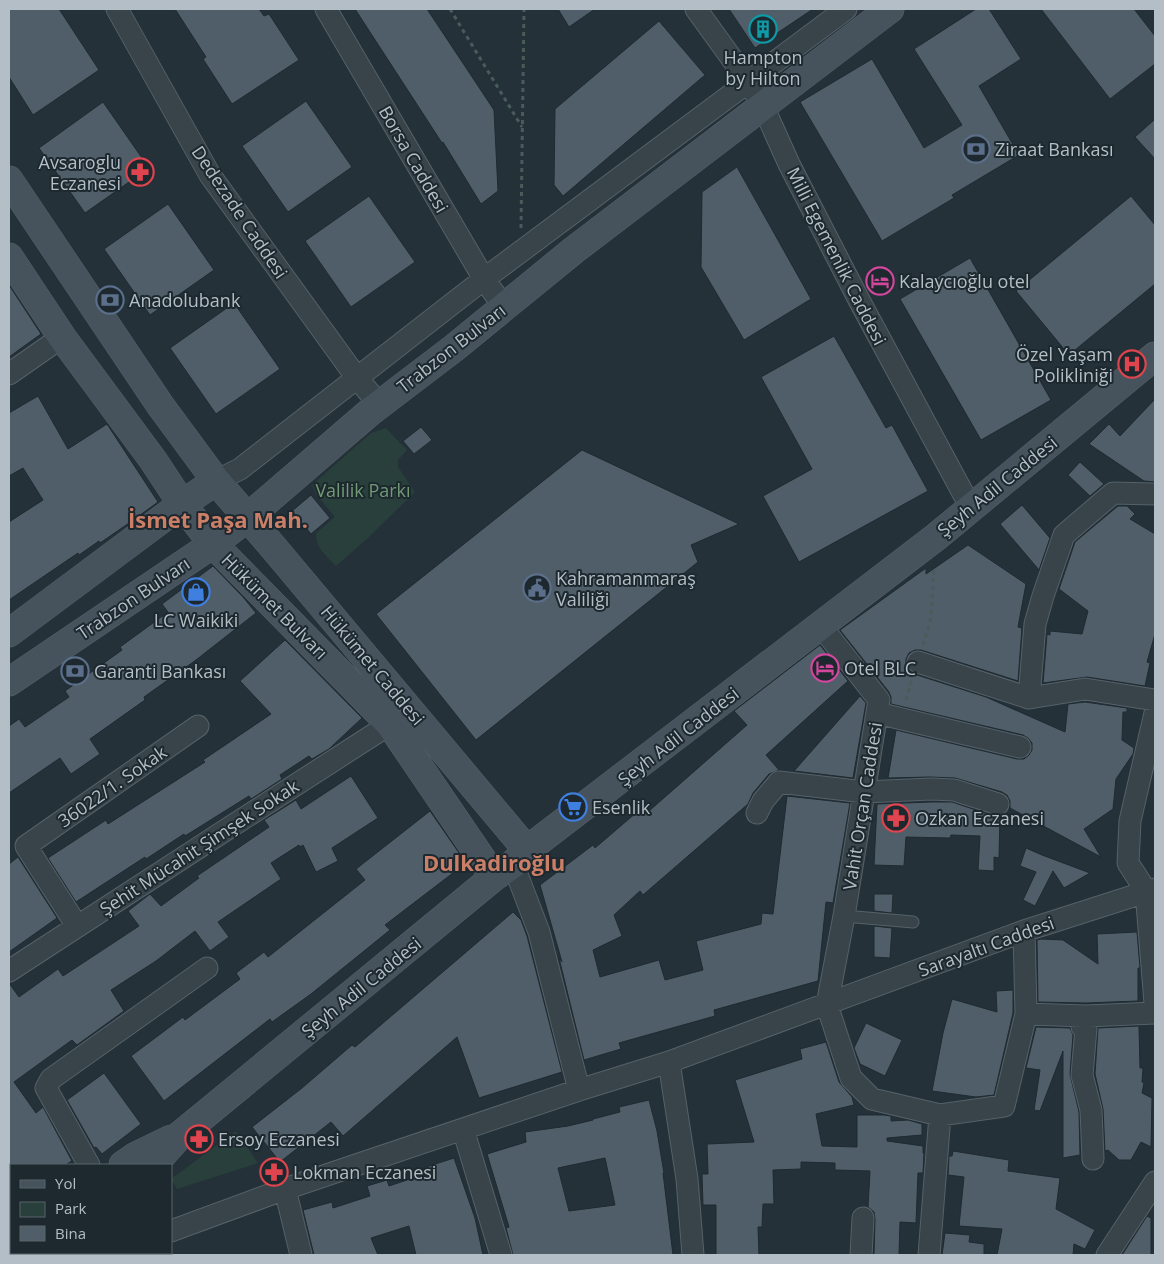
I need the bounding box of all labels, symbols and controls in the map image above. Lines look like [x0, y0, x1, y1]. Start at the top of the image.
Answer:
building icon: Hampton by Hilton [748, 14, 778, 44]
place label: Hampton by Hilton [723, 45, 803, 90]
street label: Borsa Caddesi [374, 101, 454, 217]
bank icon: Ziraat Bankası [961, 134, 991, 164]
place label: Ziraat Bankası [995, 137, 1114, 161]
street label: Dedezade Caddesi [187, 141, 293, 283]
place label: Avsaroglu Eczanesi [39, 150, 121, 195]
pharmacy icon: Avsaroglu Eczanesi [125, 157, 155, 187]
street label: Milli Egemenlik Caddesi [782, 163, 892, 349]
hotel icon: Kalaycıoğlu otel [865, 266, 895, 296]
place label: Kalaycıoğlu otel [899, 269, 1030, 293]
bank icon: Anadolubank [95, 285, 125, 315]
place label: Anadolubank [129, 288, 241, 312]
street label: Trabzon Bulvarı [392, 298, 510, 398]
place label: Özel Yaşam Polikliniği [1016, 342, 1113, 387]
hospital icon: Özel Yaşam Polikliniği [1117, 349, 1147, 379]
street label: Şeyh Adil Caddesi [932, 430, 1062, 542]
park label: Valilik Parkı [315, 478, 411, 502]
district label: İsmet Paşa Mah. [128, 504, 308, 534]
street label: Hükümet Bulvarı [217, 548, 333, 664]
street label: Trabzon Bulvarı [72, 551, 194, 645]
place label: Kahramanmaraş Valiliği [556, 566, 696, 611]
public building icon: Kahramanmaraş Valiliği [522, 573, 552, 603]
shop icon: LC Waikiki [181, 577, 211, 607]
street label: Hükümet Caddesi [316, 600, 430, 730]
place label: LC Waikiki [154, 608, 238, 632]
hotel icon: Otel BLC [810, 653, 840, 683]
bank icon: Garanti Bankası [60, 656, 90, 686]
place label: Otel BLC [844, 656, 916, 680]
place label: Garanti Bankası [94, 659, 226, 683]
street label: Şeyh Adil Caddesi [613, 681, 743, 791]
street label: Vahit Orçan Caddesi [837, 720, 887, 892]
street label: 36022/1. Sokak [53, 739, 171, 832]
street label: Şehit Mücahit Şimşek Sokak [95, 773, 304, 920]
supermarket icon: Esenlik [558, 792, 588, 822]
place label: Esenlik [592, 795, 651, 819]
pharmacy icon: Ozkan Eczanesi [881, 803, 911, 833]
place label: Ozkan Eczanesi [915, 806, 1044, 830]
district label: Dulkadiroğlu [423, 847, 565, 877]
street label: Sarayaltı Caddesi [915, 910, 1057, 982]
street label: Şeyh Adil Caddesi [296, 931, 426, 1043]
pharmacy icon: Ersoy Eczanesi [184, 1124, 214, 1154]
place label: Ersoy Eczanesi [218, 1127, 340, 1151]
pharmacy icon: Lokman Eczanesi [259, 1157, 289, 1187]
place label: Lokman Eczanesi [293, 1160, 436, 1184]
legend [10, 1164, 172, 1254]
text: Yol [55, 1173, 76, 1193]
text: Park [55, 1198, 86, 1218]
text: Bina [55, 1223, 86, 1243]

